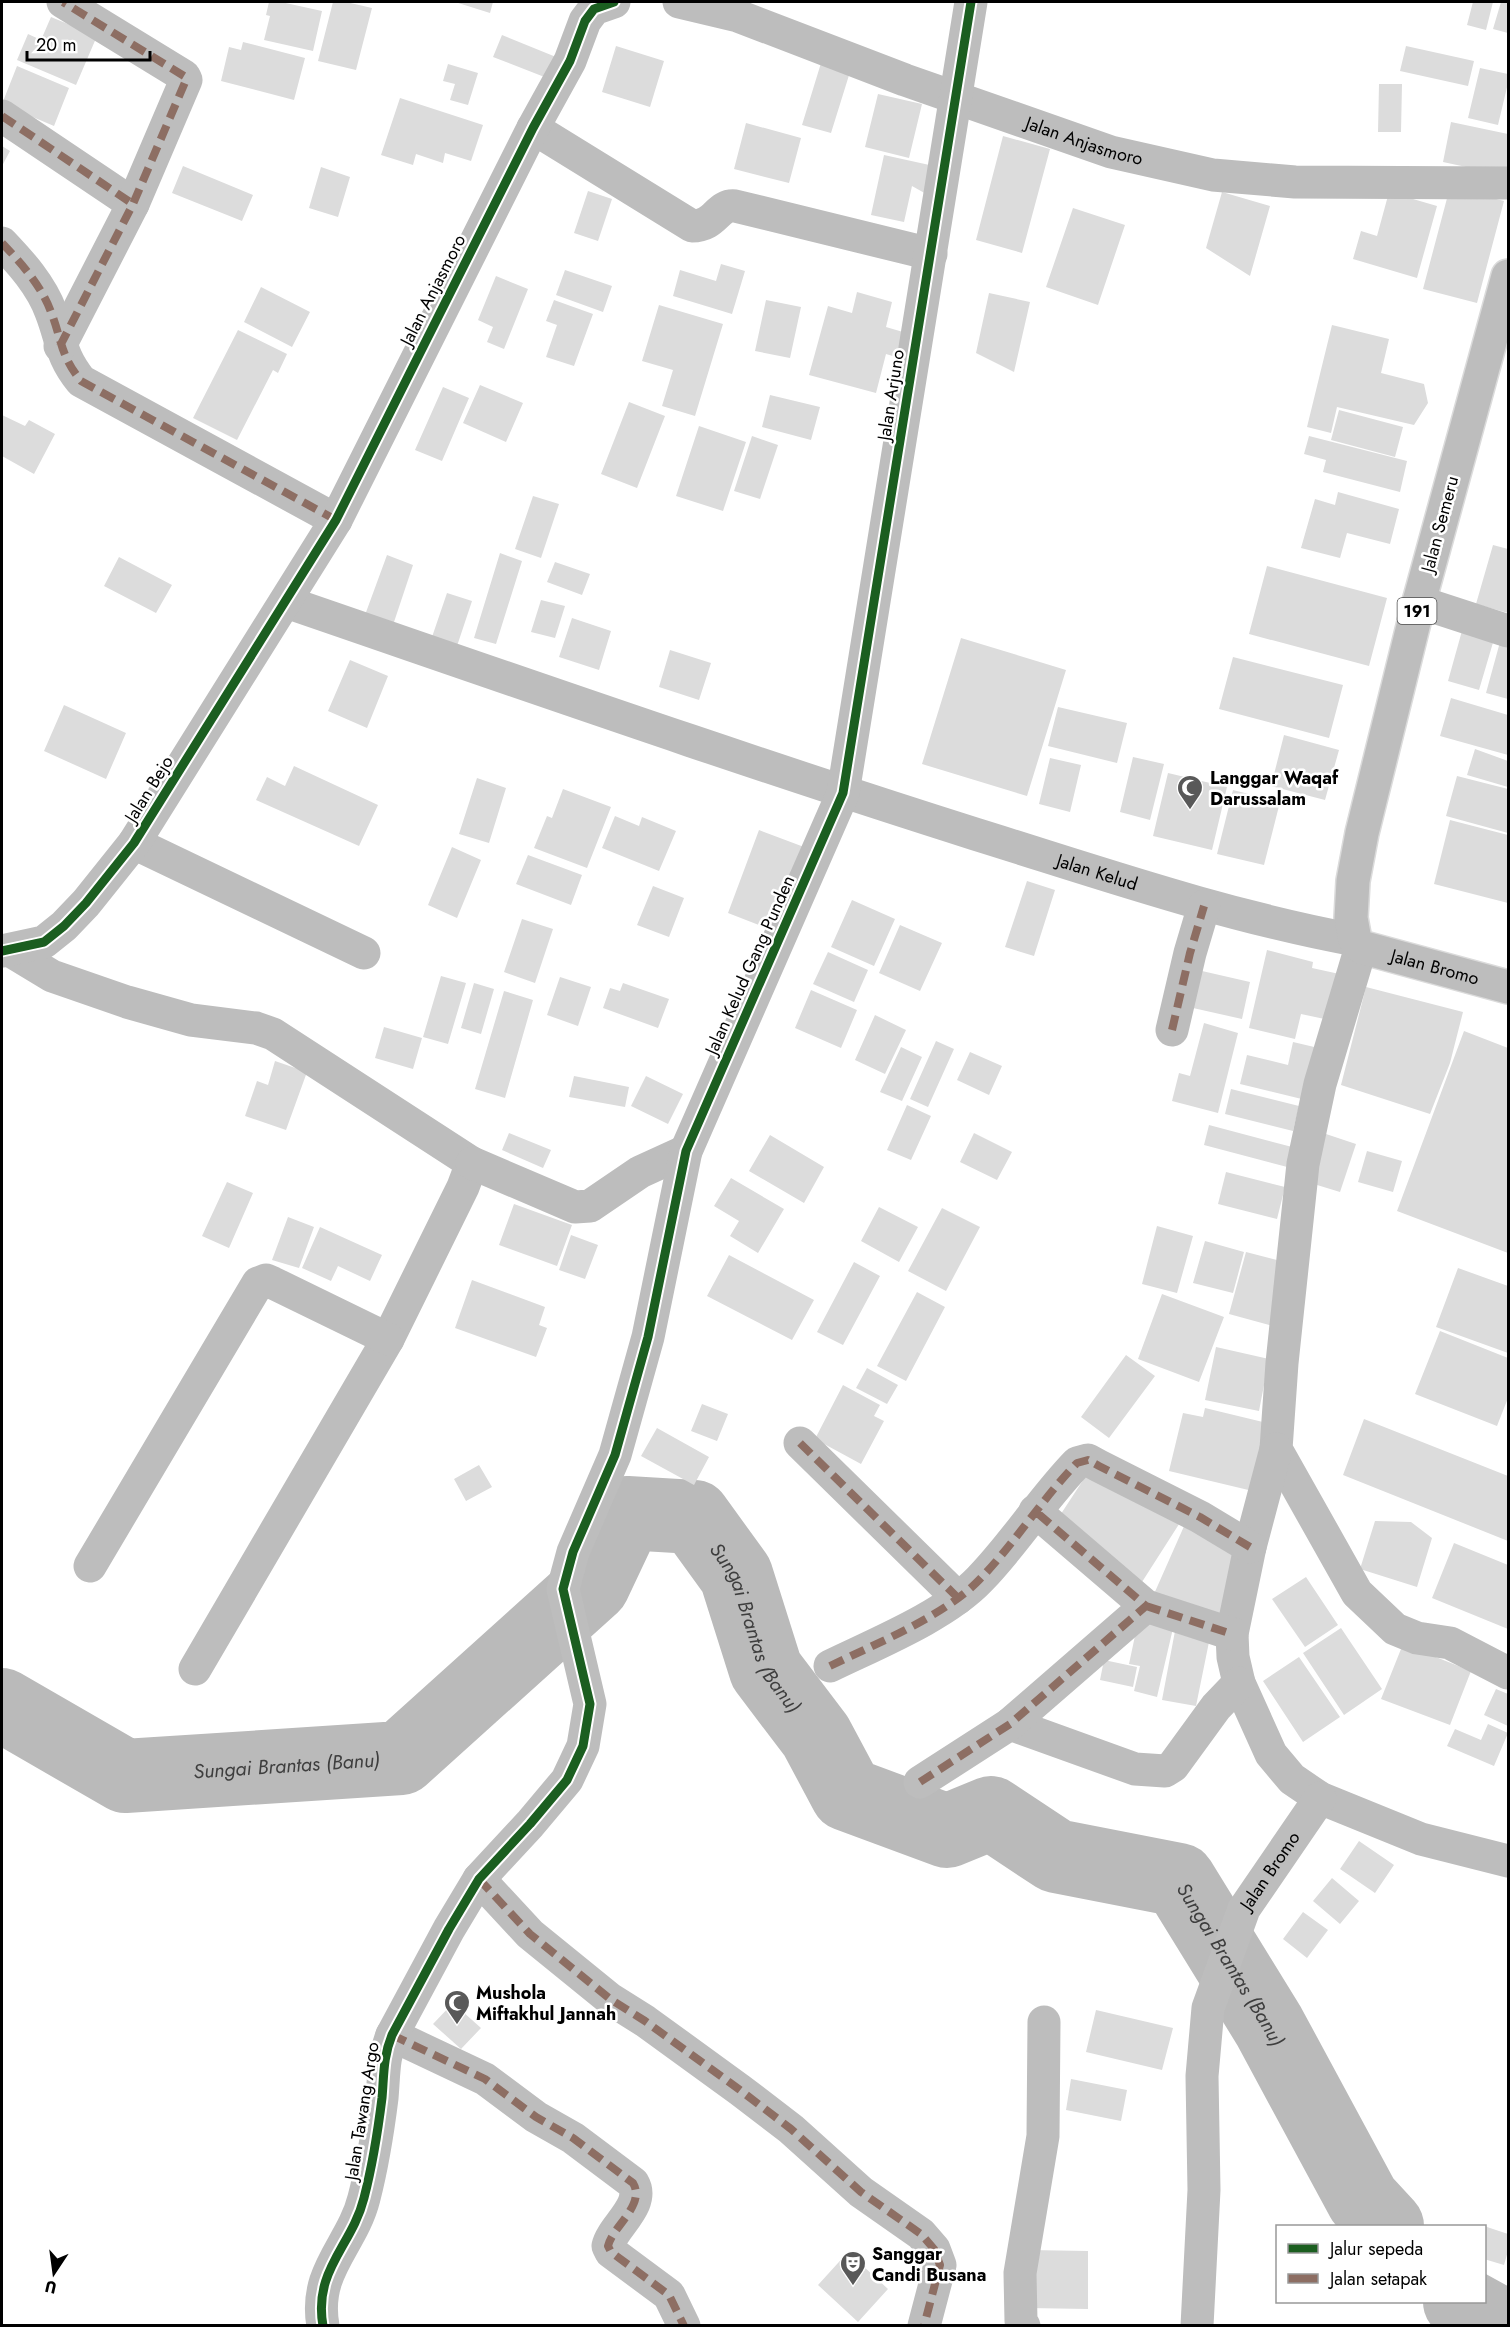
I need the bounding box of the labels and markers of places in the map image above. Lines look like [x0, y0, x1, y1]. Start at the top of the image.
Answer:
place label: Langgar Waqaf Darussalam [1210, 765, 1339, 812]
mosque icon: Langgar Waqaf Darussalam [1175, 773, 1205, 811]
place label: Mushola Miftakhul Jannah [476, 1980, 616, 2027]
mosque icon: Mushola Miftakhul Jannah [442, 1988, 472, 2026]
place label: Sanggar Candi Busana [872, 2241, 986, 2288]
theatre icon: Sanggar Candi Busana [838, 2249, 868, 2287]

